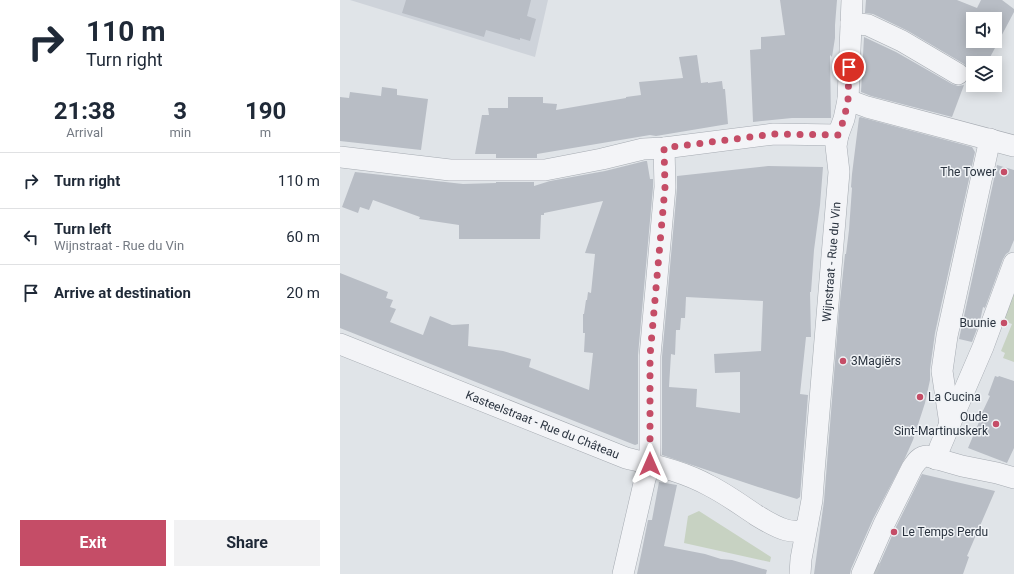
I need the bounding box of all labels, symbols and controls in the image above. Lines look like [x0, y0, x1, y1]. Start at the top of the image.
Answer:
map controls [966, 12, 1002, 92]
button: sound [966, 12, 1002, 48]
text: 110 m [86, 15, 165, 48]
icon: right [20, 16, 72, 68]
text: Turn right [86, 49, 163, 70]
pin [832, 50, 866, 84]
icon: arrive [838, 56, 860, 78]
button: layers [966, 56, 1002, 92]
text: 21:38 [54, 97, 116, 125]
text: 3 [173, 97, 187, 125]
text: 190 [245, 97, 286, 125]
text: Arrival [66, 125, 103, 140]
text: min [169, 125, 191, 140]
text: m [260, 125, 271, 140]
place label: The Tower [940, 165, 996, 179]
marker: The Tower [999, 167, 1009, 177]
icon: right [20, 170, 42, 192]
text: Turn right [54, 172, 120, 190]
text: 110 m [278, 172, 320, 190]
street label: Wijnstraat - Rue du Vin [820, 201, 843, 322]
text: Turn left [54, 220, 111, 238]
icon: left [20, 226, 42, 248]
text: 60 m [286, 228, 320, 246]
text: Wijnstraat - Rue du Vin [54, 238, 184, 253]
icon: arrive [20, 282, 42, 304]
text: Arrive at destination [54, 284, 191, 302]
text: 20 m [286, 284, 320, 302]
place label: Buunie [959, 316, 996, 330]
marker: Buunie [999, 318, 1009, 328]
place label: 3Magiërs [851, 354, 901, 368]
marker: 3Magiërs [838, 356, 848, 366]
street label: Kasteelstraat - Rue du Château [464, 388, 621, 462]
place label: La Cucina [928, 390, 981, 404]
marker: La Cucina [915, 392, 925, 402]
place label: Oude Sint-Martinuskerk [894, 410, 989, 438]
marker: Oude Sint-Martinuskerk [991, 419, 1001, 429]
position arrow [629, 443, 671, 485]
button: Exit [20, 520, 166, 566]
button: Share [174, 520, 320, 566]
place label: Le Temps Perdu [902, 525, 988, 539]
marker: Le Temps Perdu [889, 527, 899, 537]

